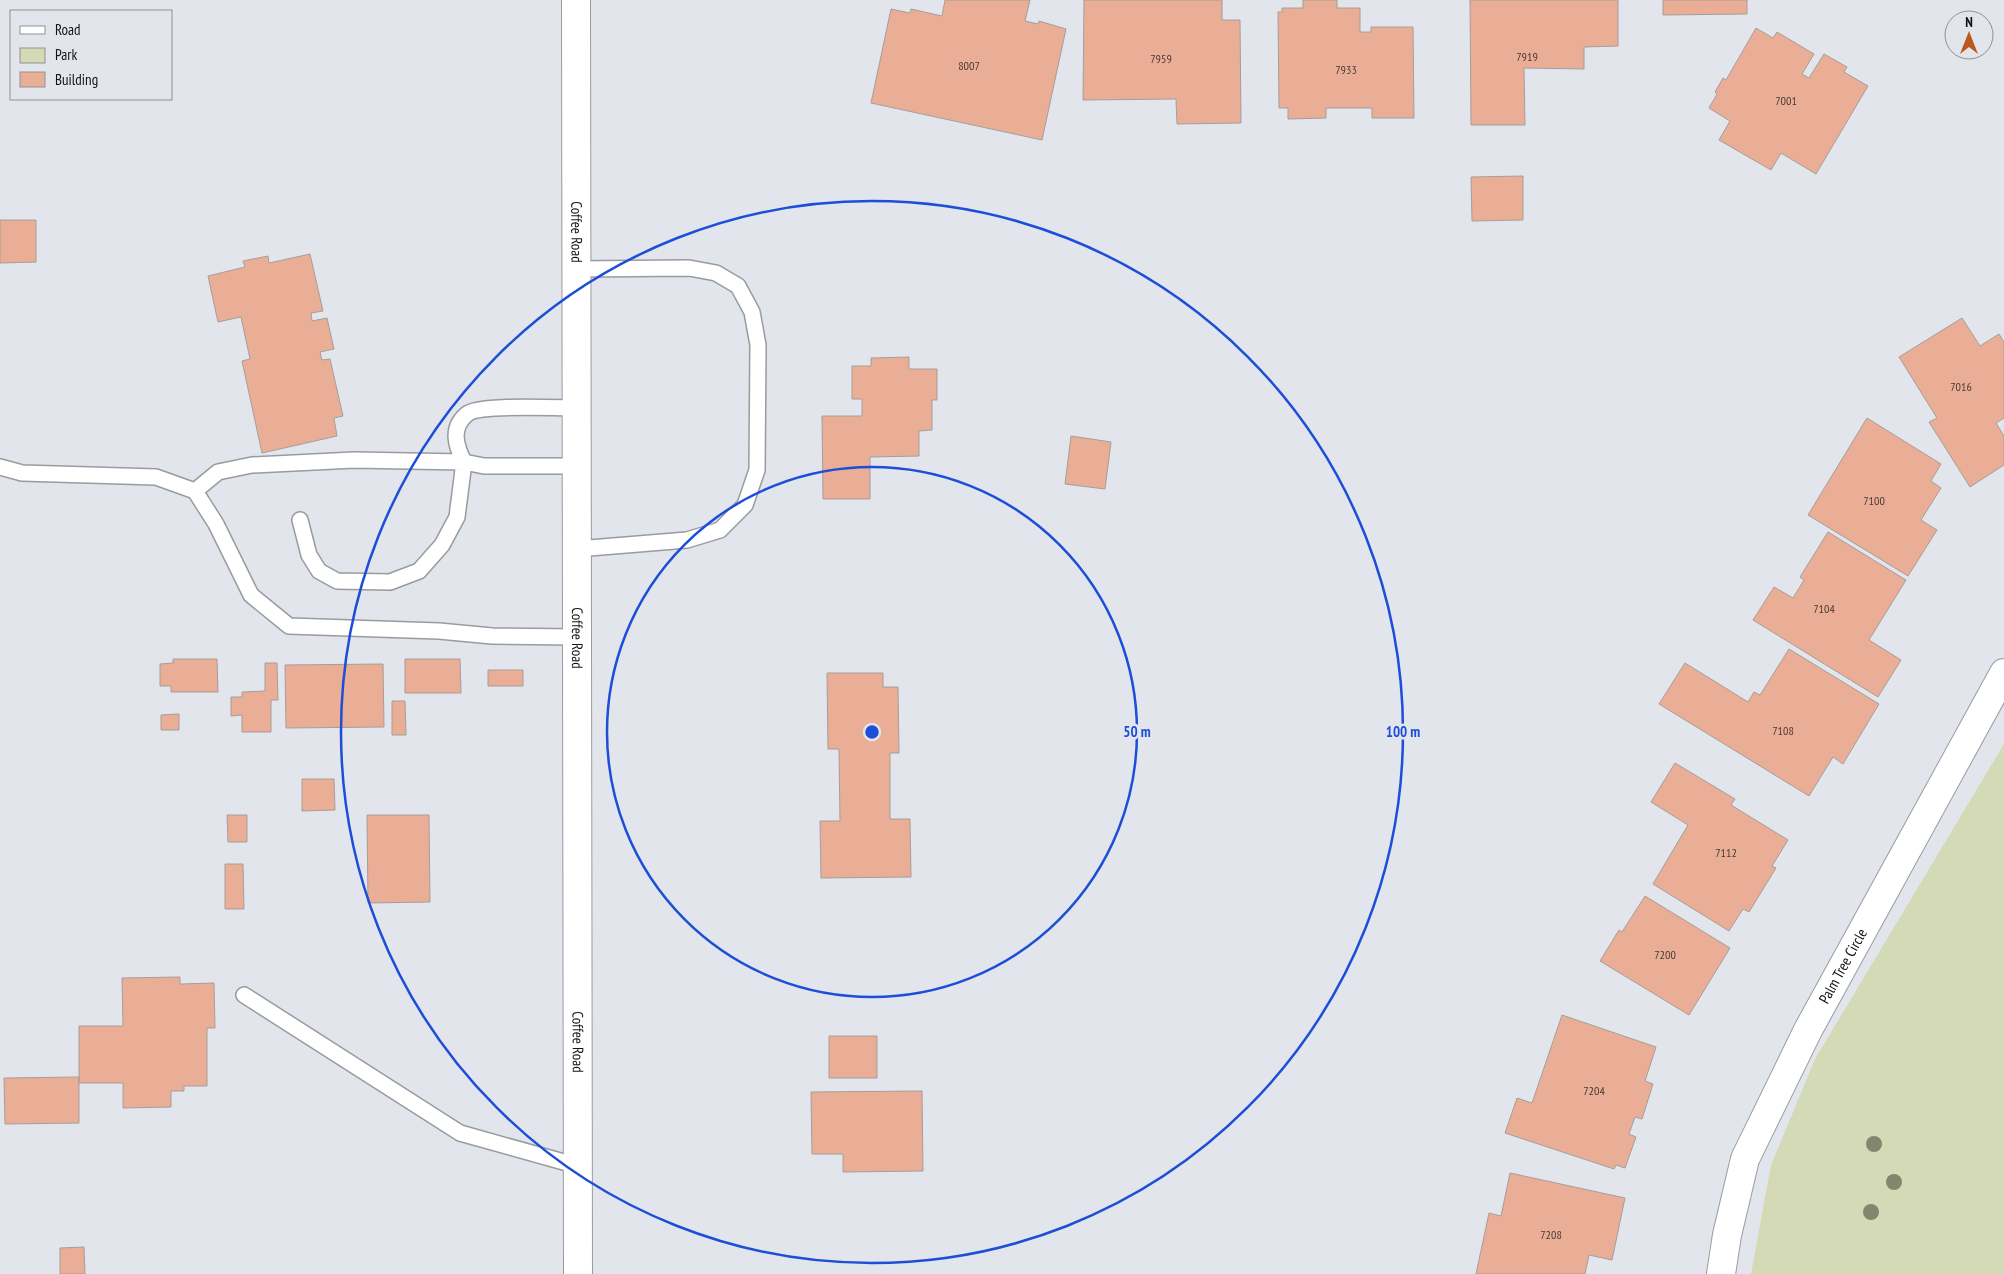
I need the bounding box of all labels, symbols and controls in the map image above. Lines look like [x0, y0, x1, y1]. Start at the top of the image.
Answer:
legend [10, 10, 172, 100]
north arrow [1944, 10, 1994, 60]
text: N [1965, 13, 1973, 31]
text: Road [55, 20, 81, 39]
text: Park [55, 45, 77, 64]
house number: 7919 [1516, 49, 1538, 64]
house number: 7959 [1150, 51, 1172, 66]
house number: 8007 [958, 58, 980, 73]
house number: 7933 [1335, 62, 1357, 77]
text: Building [55, 70, 98, 89]
house number: 7001 [1775, 93, 1797, 108]
street label: Coffee Road [567, 201, 586, 263]
house number: 7016 [1950, 379, 1972, 394]
house number: 7100 [1863, 493, 1885, 508]
house number: 7104 [1813, 601, 1835, 616]
street label: Coffee Road [568, 607, 587, 669]
text: 50 m [1123, 722, 1151, 741]
text: 100 m [1386, 722, 1420, 741]
centre of rings [863, 723, 881, 741]
house number: 7108 [1772, 723, 1794, 738]
house number: 7112 [1715, 845, 1737, 860]
street label: Palm Tree Circle [1814, 925, 1871, 1007]
house number: 7200 [1654, 947, 1676, 962]
street label: Coffee Road [569, 1011, 588, 1073]
house number: 7204 [1583, 1083, 1605, 1098]
house number: 7208 [1540, 1227, 1562, 1242]

